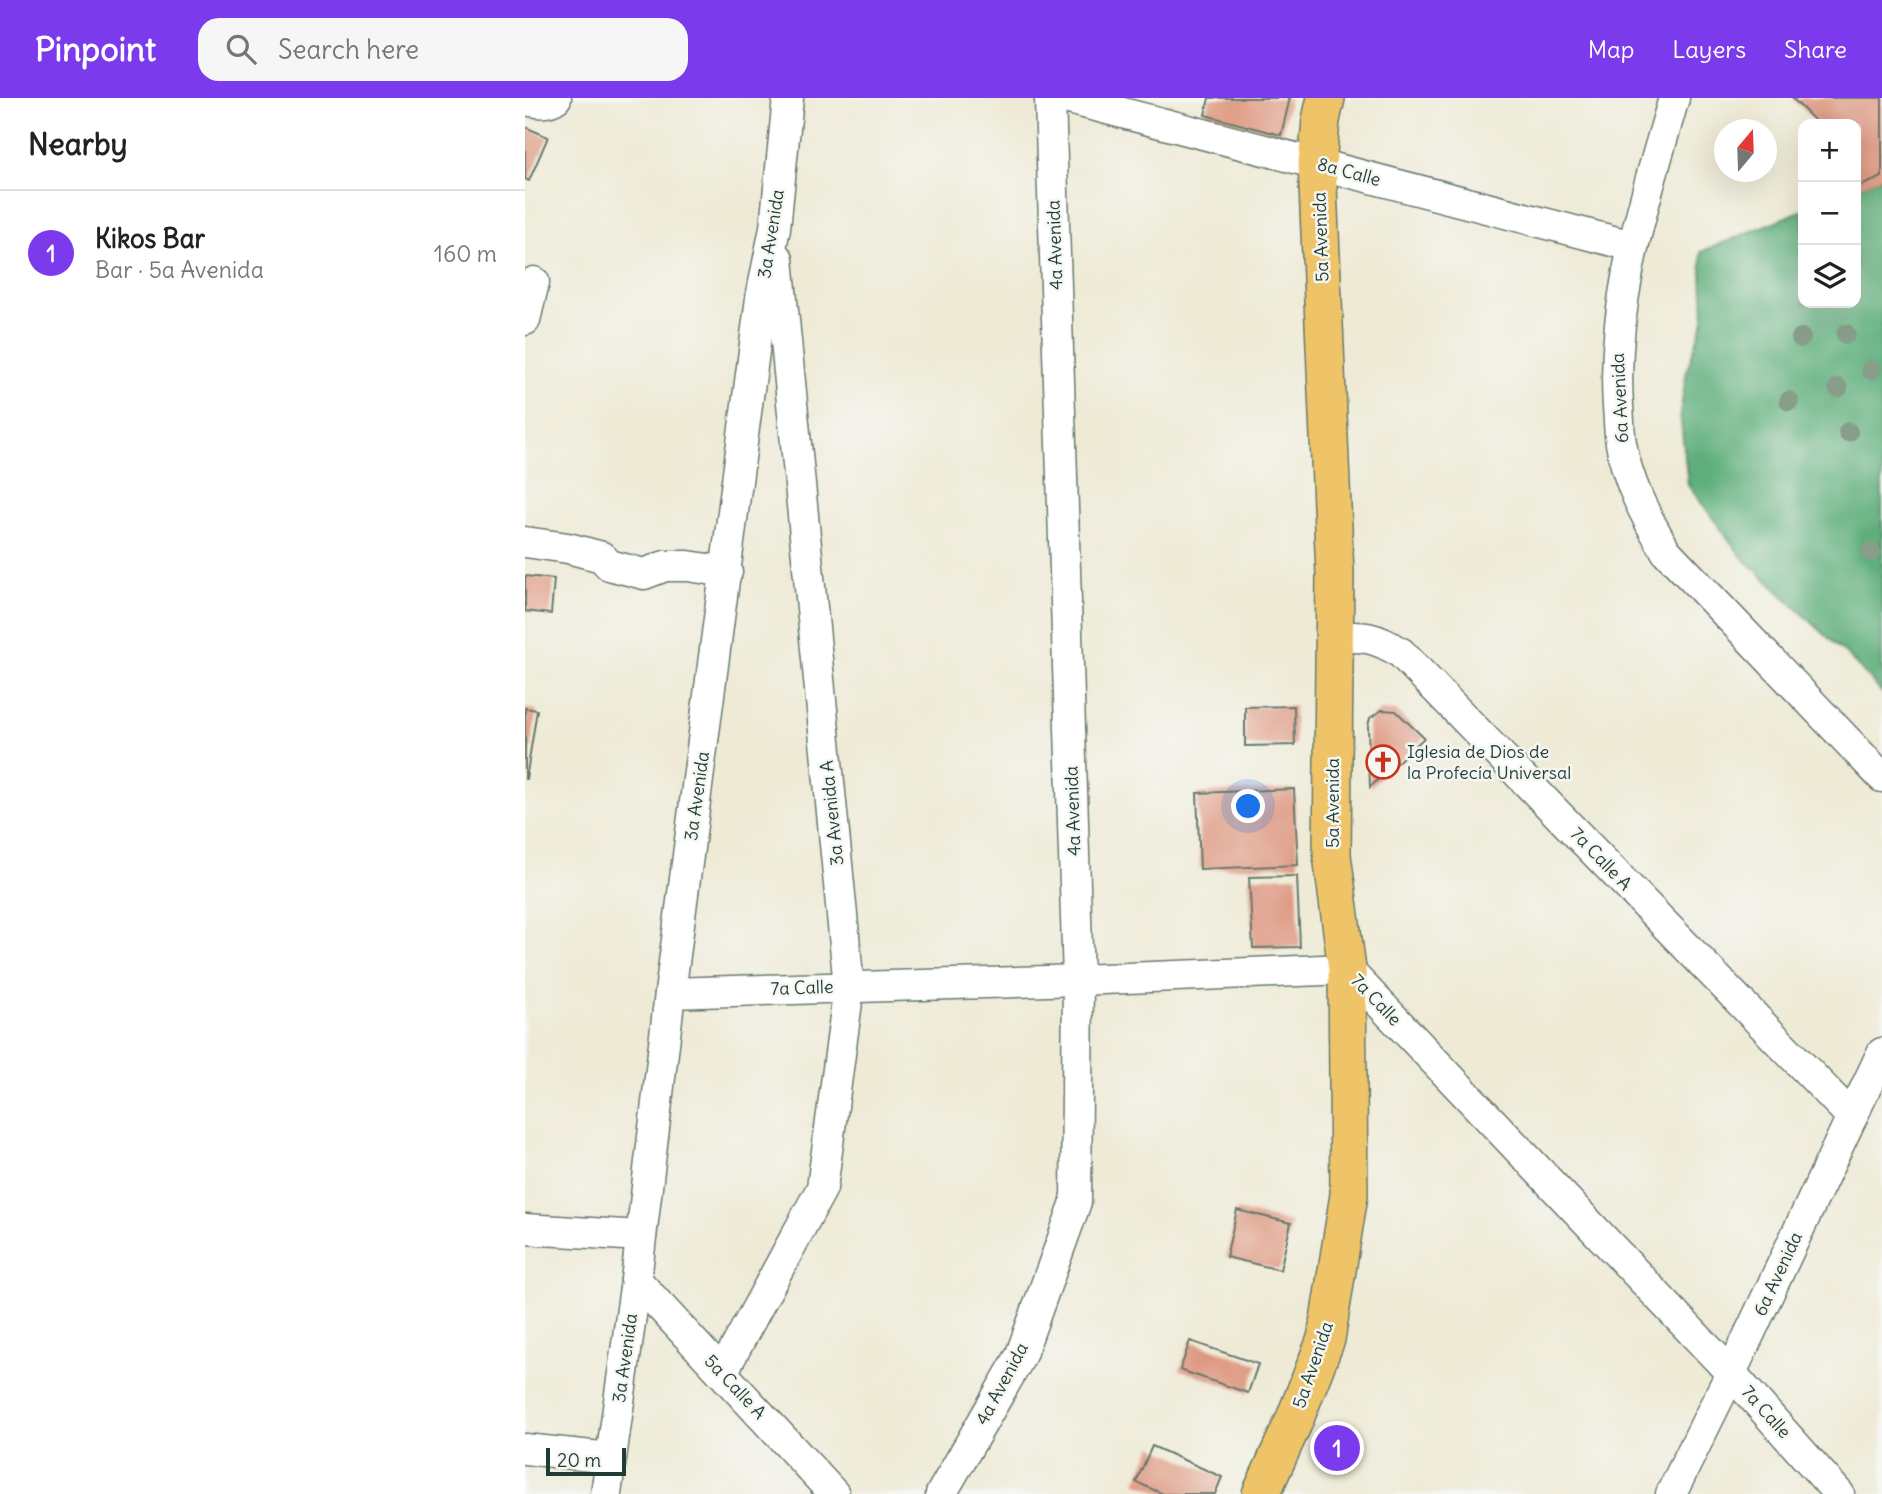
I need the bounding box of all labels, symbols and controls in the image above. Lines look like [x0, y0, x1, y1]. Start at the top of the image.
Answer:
search box [198, 18, 688, 81]
text: Pinpoint [35, 28, 156, 70]
icon: search [222, 30, 260, 68]
text: Search here [278, 33, 419, 66]
text: Map [1588, 34, 1634, 64]
text: Layers [1672, 34, 1746, 64]
text: Share [1784, 34, 1847, 64]
north arrow [1714, 119, 1777, 182]
map controls [1798, 119, 1861, 308]
button: + [1798, 119, 1861, 182]
text: Nearby [28, 125, 128, 163]
street label: 8a Calle [1315, 152, 1383, 191]
button: − [1798, 182, 1861, 245]
street label: 3a Avenida [752, 188, 789, 280]
street label: 5a Avenida [1307, 192, 1334, 282]
street label: 4a Avenida [1041, 200, 1068, 290]
text: Kikos Bar [95, 222, 205, 255]
text: 1 [46, 239, 56, 268]
text: 160 m [434, 239, 497, 268]
button: layers [1798, 245, 1861, 308]
text: Bar · 5a Avenida [95, 255, 264, 284]
street label: 6a Avenida [1606, 352, 1633, 444]
place label: Iglesia de Dios de la Profecía Universal [1407, 740, 1571, 784]
church icon: Iglesia de Dios de la Profecía Universal [1364, 743, 1402, 781]
street label: 3a Avenida [679, 750, 714, 842]
street label: 5a Avenida [1321, 758, 1344, 848]
street label: 3a Avenida A [815, 759, 848, 867]
street label: 4a Avenida [1059, 766, 1086, 856]
your location [1231, 789, 1265, 823]
street label: 7a Calle A [1566, 822, 1637, 895]
street label: 7a Calle [1346, 969, 1407, 1030]
street label: 7a Calle [770, 975, 834, 1000]
street label: 6a Avenida [1748, 1228, 1807, 1320]
street label: 3a Avenida [607, 1312, 642, 1404]
street label: 5a Avenida [1287, 1318, 1338, 1411]
street label: 4a Avenida [970, 1339, 1033, 1429]
street label: 5a Calle A [700, 1349, 771, 1424]
street label: 7a Calle [1737, 1381, 1796, 1443]
pin: 1 [1314, 1422, 1360, 1474]
scale bar [546, 1445, 627, 1477]
text: 20 m [557, 1448, 601, 1472]

